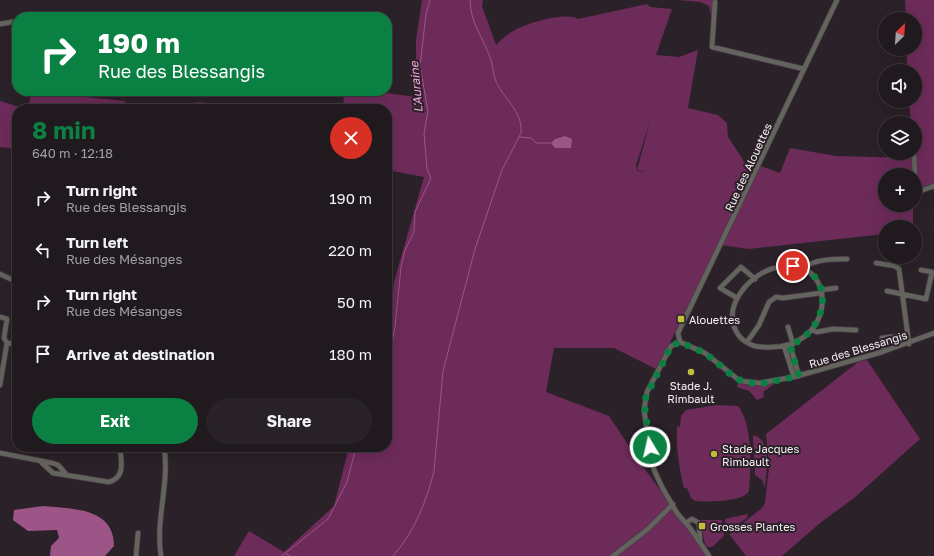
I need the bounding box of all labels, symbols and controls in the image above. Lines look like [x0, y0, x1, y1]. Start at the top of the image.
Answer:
north arrow [878, 12, 922, 56]
map controls [878, 12, 922, 264]
text: 190 m [98, 26, 180, 59]
icon: right [32, 28, 84, 80]
text: Rue des Blessangis [98, 60, 265, 82]
water label: L'Auraine [406, 60, 426, 113]
button: sound [878, 64, 922, 108]
text: 8 min [32, 115, 95, 144]
button: layers [878, 116, 922, 160]
button: close [330, 117, 372, 159]
street label: Rue des Alouettes [722, 121, 774, 213]
text: 640 m · 12:18 [32, 145, 113, 161]
button: + [878, 168, 922, 212]
text: Turn right [66, 181, 137, 199]
icon: right [32, 187, 54, 209]
text: 190 m [329, 189, 372, 207]
text: Rue des Blessangis [66, 199, 187, 215]
button: − [878, 220, 922, 264]
text: Turn left [66, 233, 128, 251]
icon: left [32, 239, 54, 261]
text: 220 m [328, 241, 372, 259]
pin [776, 249, 810, 283]
text: Rue des Mésanges [66, 251, 182, 267]
icon: arrive [782, 255, 804, 277]
text: Turn right [66, 285, 137, 303]
icon: right [32, 291, 54, 313]
text: 50 m [337, 293, 372, 311]
text: Rue des Mésanges [66, 303, 182, 319]
place label: Alouettes [689, 313, 740, 326]
marker: Alouettes [676, 314, 686, 324]
street label: Rue des Blessangis [807, 328, 909, 370]
icon: arrive [32, 343, 54, 365]
text: Arrive at destination [66, 345, 215, 363]
text: 180 m [329, 345, 372, 363]
marker: Stade J. Rimbault [686, 367, 696, 377]
place label: Stade J. Rimbault [667, 379, 715, 405]
button: Exit [32, 398, 198, 444]
button: Share [206, 398, 372, 444]
position arrow [629, 426, 671, 468]
place label: Stade Jacques Rimbault [722, 442, 799, 468]
marker: Stade Jacques Rimbault [709, 449, 719, 459]
place label: Grosses Plantes [710, 520, 796, 533]
marker: Grosses Plantes [697, 521, 707, 531]

